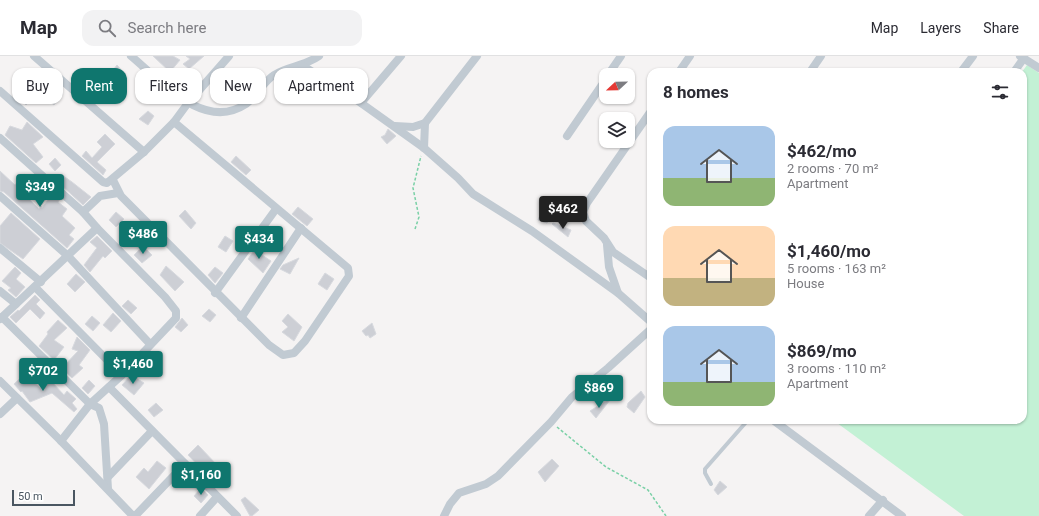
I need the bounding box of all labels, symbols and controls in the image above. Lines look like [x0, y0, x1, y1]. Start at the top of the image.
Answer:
search box [82, 10, 362, 46]
text: Map [20, 16, 58, 39]
icon: search [96, 17, 118, 39]
text: Search here [128, 19, 206, 37]
text: Map [871, 20, 898, 36]
text: Layers [920, 20, 961, 36]
text: Share [983, 20, 1019, 36]
chip: Buy [12, 68, 63, 104]
chip: Rent [71, 68, 127, 104]
chip: Filters [135, 68, 202, 104]
chip: New [210, 68, 266, 104]
chip: Apartment [274, 68, 368, 104]
north arrow [599, 68, 635, 104]
map controls [599, 68, 635, 148]
icon: filters [989, 81, 1011, 103]
text: 8 homes [663, 82, 729, 102]
button: layers [599, 112, 635, 148]
text: $462/mo [787, 141, 857, 161]
icon: home [695, 142, 743, 190]
text: 2 rooms · 70 m² [787, 161, 879, 176]
pin: $349 [16, 174, 64, 208]
text: Apartment [787, 176, 849, 191]
text: $349 [25, 179, 55, 194]
pin: $462 [539, 196, 587, 230]
text: $462 [548, 201, 578, 216]
pin: $486 [119, 221, 167, 255]
text: $486 [128, 226, 158, 241]
pin: $434 [235, 226, 283, 260]
text: $434 [244, 231, 274, 246]
text: $1,460/mo [787, 241, 871, 261]
icon: home [695, 242, 743, 290]
text: 5 rooms · 163 m² [787, 261, 886, 276]
text: House [787, 276, 824, 291]
text: $869/mo [787, 341, 857, 361]
icon: home [695, 342, 743, 390]
pin: $1,460 [100, 351, 166, 385]
text: $1,460 [113, 356, 153, 371]
pin: $702 [19, 358, 67, 392]
text: 3 rooms · 110 m² [787, 361, 886, 376]
text: $702 [28, 363, 58, 378]
pin: $869 [575, 375, 623, 409]
text: Apartment [787, 376, 849, 391]
text: $869 [584, 380, 614, 395]
pin: $1,160 [168, 462, 234, 496]
text: $1,160 [181, 467, 221, 482]
scale bar [12, 488, 75, 507]
text: 50 m [18, 490, 43, 503]

